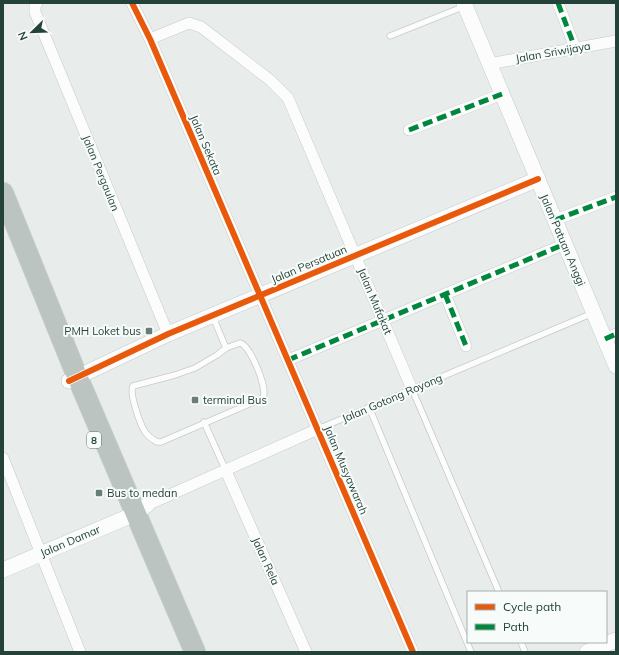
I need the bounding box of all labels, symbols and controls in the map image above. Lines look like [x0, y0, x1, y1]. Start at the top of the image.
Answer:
north arrow [12, 12, 52, 52]
text: N [15, 29, 31, 42]
street label: Jalan Sriwijaya [514, 39, 592, 65]
street label: Jalan Sekata [187, 113, 225, 177]
street label: Jalan Pergaulan [79, 133, 123, 213]
street label: Jalan Patuan Anggi [537, 192, 589, 288]
street label: Jalan Persatuan [269, 242, 349, 286]
street label: Jalan Mufakat [355, 266, 395, 336]
place label: PMH Loket bus [64, 324, 141, 338]
marker: PMH Loket bus [144, 326, 154, 336]
street label: Jalan Gotong Royong [340, 370, 444, 426]
place label: terminal Bus [203, 393, 267, 407]
marker: terminal Bus [190, 395, 200, 405]
street label: Jalan Musyawarah [321, 423, 371, 517]
road number: 8 [87, 432, 101, 448]
place label: Bus to medan [107, 486, 177, 500]
marker: Bus to medan [94, 488, 104, 498]
street label: Jalan Damar [38, 522, 102, 560]
street label: Jalan Rela [249, 535, 283, 587]
legend [467, 591, 607, 643]
text: Cycle path [503, 599, 561, 614]
text: Path [503, 619, 529, 634]

